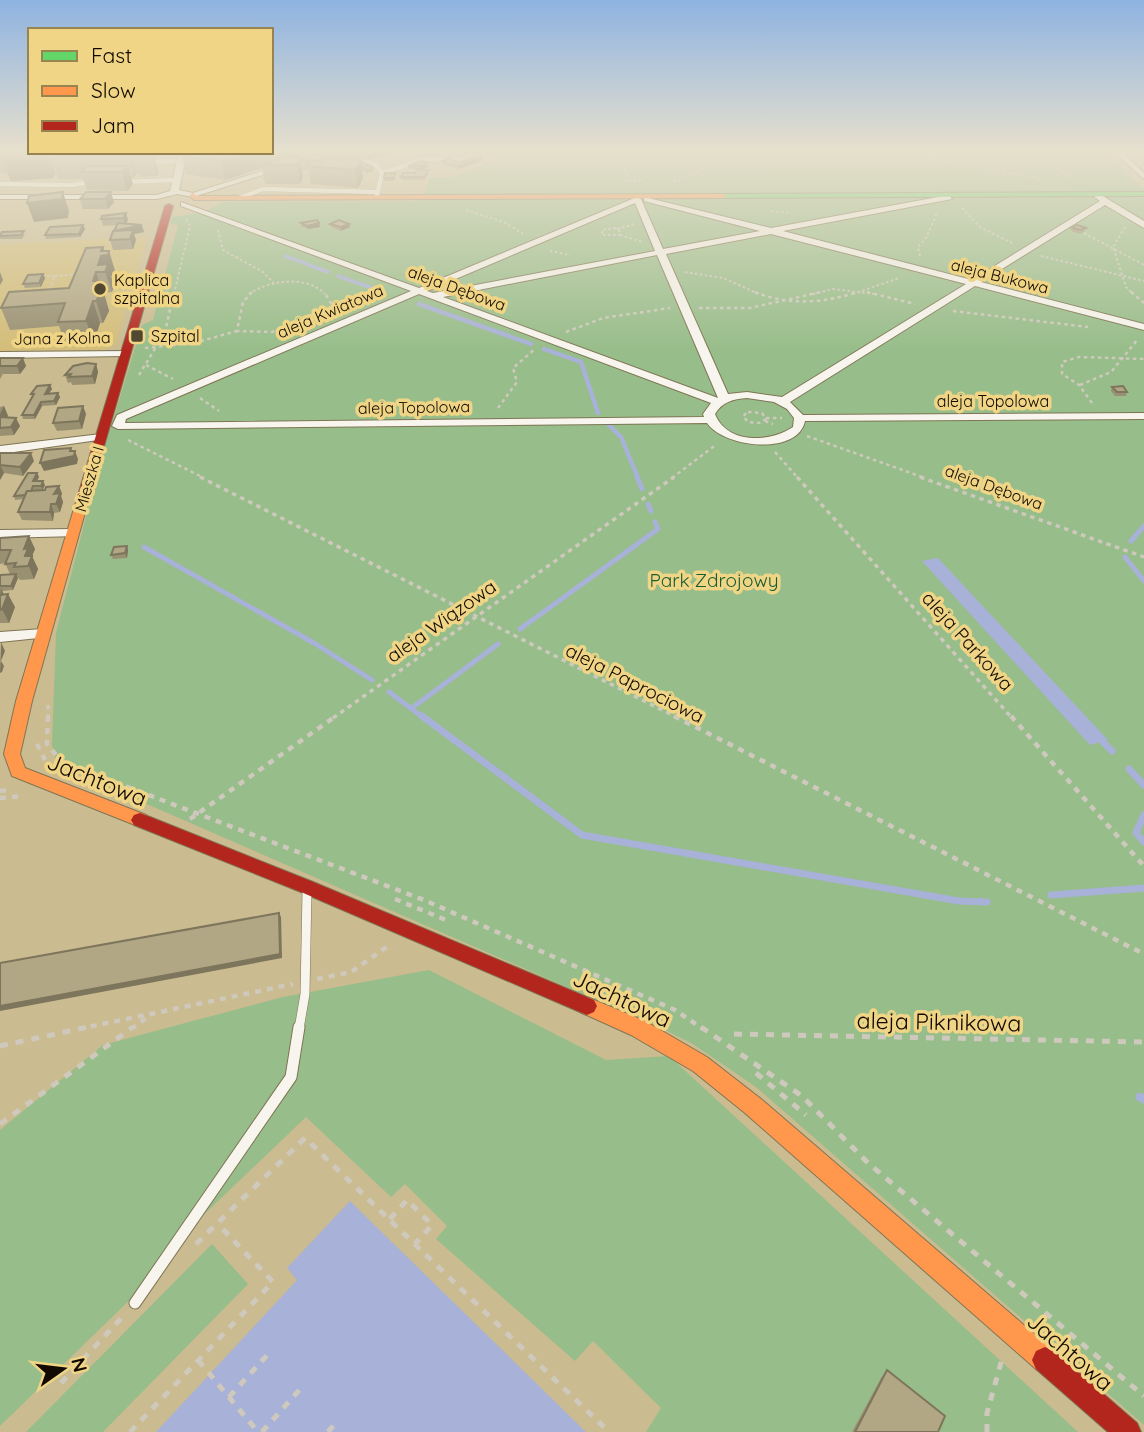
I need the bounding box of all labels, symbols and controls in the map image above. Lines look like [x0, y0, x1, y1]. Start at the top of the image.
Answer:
legend [28, 28, 273, 154]
text: Fast [91, 42, 132, 68]
text: Slow [91, 77, 136, 103]
text: Jam [91, 112, 135, 138]
street label: aleja Bukowa [949, 254, 1051, 298]
street label: aleja Dębowa [405, 261, 509, 315]
place label: Kaplica szpitalna [114, 270, 180, 308]
street label: aleja Kwiatowa [274, 280, 386, 342]
marker: Kaplica szpitalna [92, 281, 108, 297]
place label: Szpital [151, 326, 200, 346]
street label: Jana z Kolna [13, 327, 111, 349]
marker: Szpital [129, 328, 145, 344]
street label: aleja Topolowa [937, 391, 1049, 411]
street label: aleja Topolowa [358, 396, 470, 418]
street label: Mieszka I [70, 444, 108, 514]
street label: aleja Dębowa [942, 460, 1046, 514]
park label: Park Zdrojowy [649, 568, 779, 592]
street label: aleja Wiązowa [382, 574, 500, 668]
street label: aleja Parkowa [917, 586, 1019, 696]
street label: aleja Paprociowa [562, 638, 708, 728]
street label: Jachtowa [43, 746, 151, 813]
street label: Jachtowa [569, 963, 676, 1034]
street label: aleja Piknikowa [856, 1006, 1022, 1037]
street label: Jachtowa [1021, 1306, 1119, 1397]
north arrow [28, 1334, 98, 1404]
text: N [66, 1355, 93, 1375]

